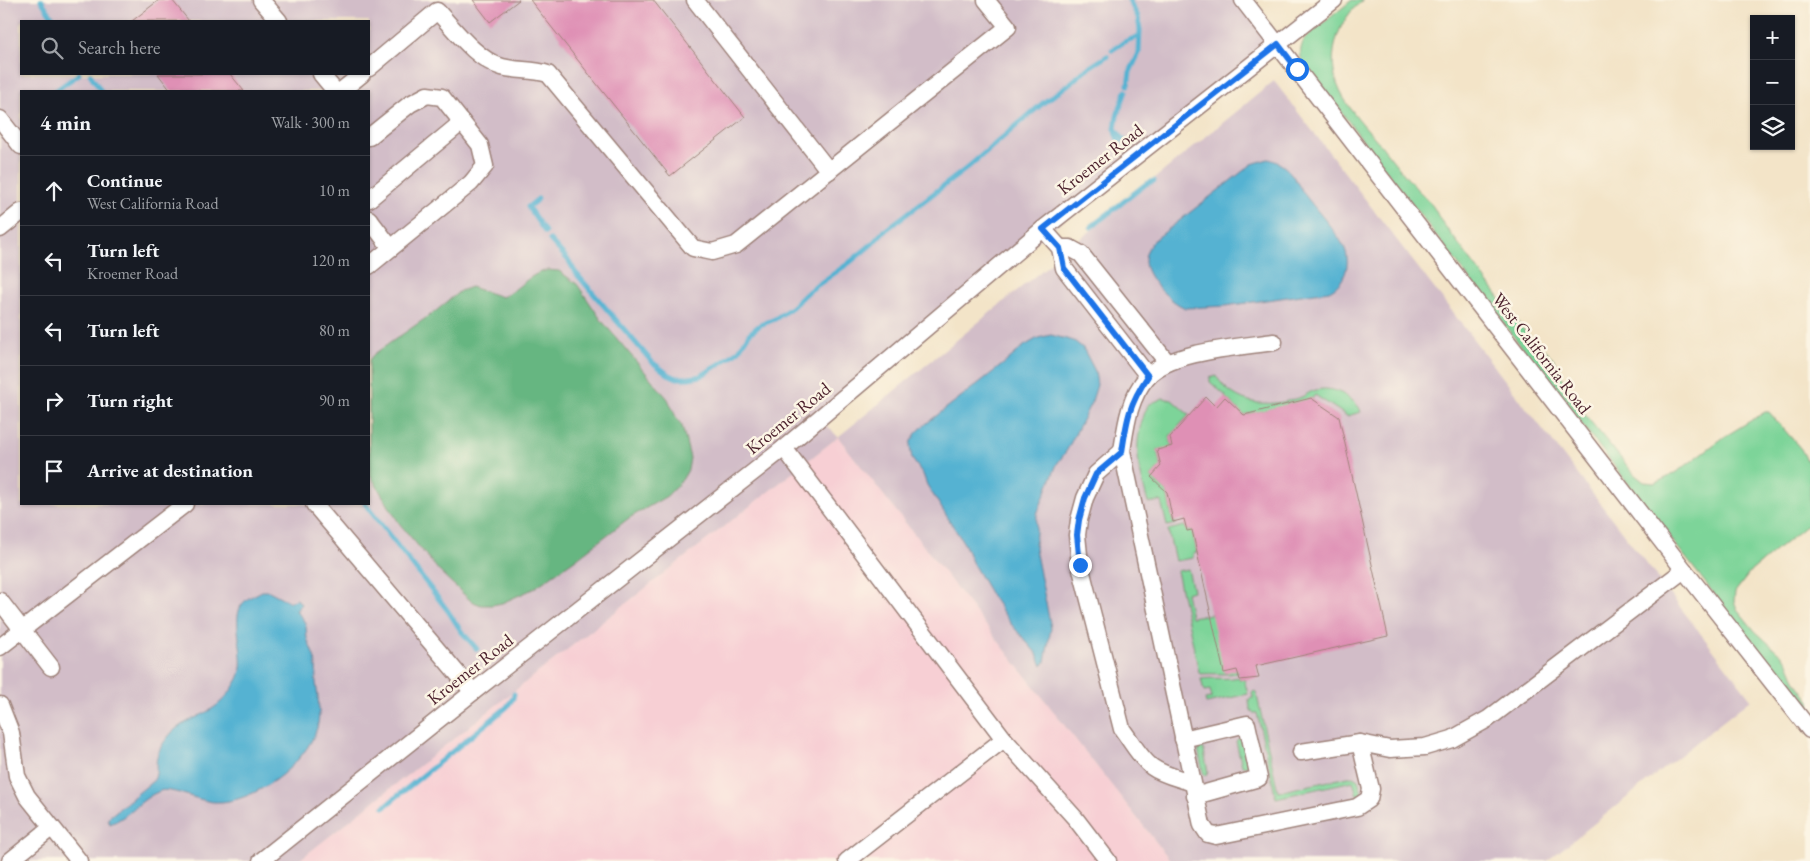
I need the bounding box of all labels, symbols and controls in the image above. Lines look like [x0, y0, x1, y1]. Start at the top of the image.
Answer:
map controls [1750, 15, 1795, 150]
button: + [1750, 15, 1795, 60]
search box [20, 20, 370, 75]
icon: search [38, 34, 66, 62]
text: Search here [78, 35, 160, 60]
route start [1286, 58, 1309, 81]
button: − [1750, 60, 1795, 105]
button: layers [1750, 105, 1795, 150]
text: 4 min [40, 109, 91, 136]
text: Walk · 300 m [271, 112, 350, 133]
street label: Kroemer Road [1053, 118, 1148, 200]
text: Continue [87, 168, 162, 193]
icon: ahead [40, 177, 68, 205]
text: 10 m [319, 180, 350, 201]
text: West California Road [87, 193, 219, 214]
text: Turn left [87, 238, 159, 263]
icon: left [40, 247, 68, 275]
text: 120 m [311, 250, 350, 271]
text: Kroemer Road [87, 263, 178, 284]
street label: West California Road [1487, 288, 1597, 419]
icon: left [40, 317, 68, 345]
text: Turn left [87, 318, 159, 343]
text: 80 m [319, 320, 350, 341]
street label: Kroemer Road [741, 376, 836, 459]
icon: right [40, 387, 68, 415]
text: Turn right [87, 388, 173, 413]
text: 90 m [319, 390, 350, 411]
icon: arrive [40, 457, 68, 485]
text: Arrive at destination [87, 458, 253, 483]
route end [1069, 554, 1092, 577]
street label: Kroemer Road [423, 628, 518, 710]

